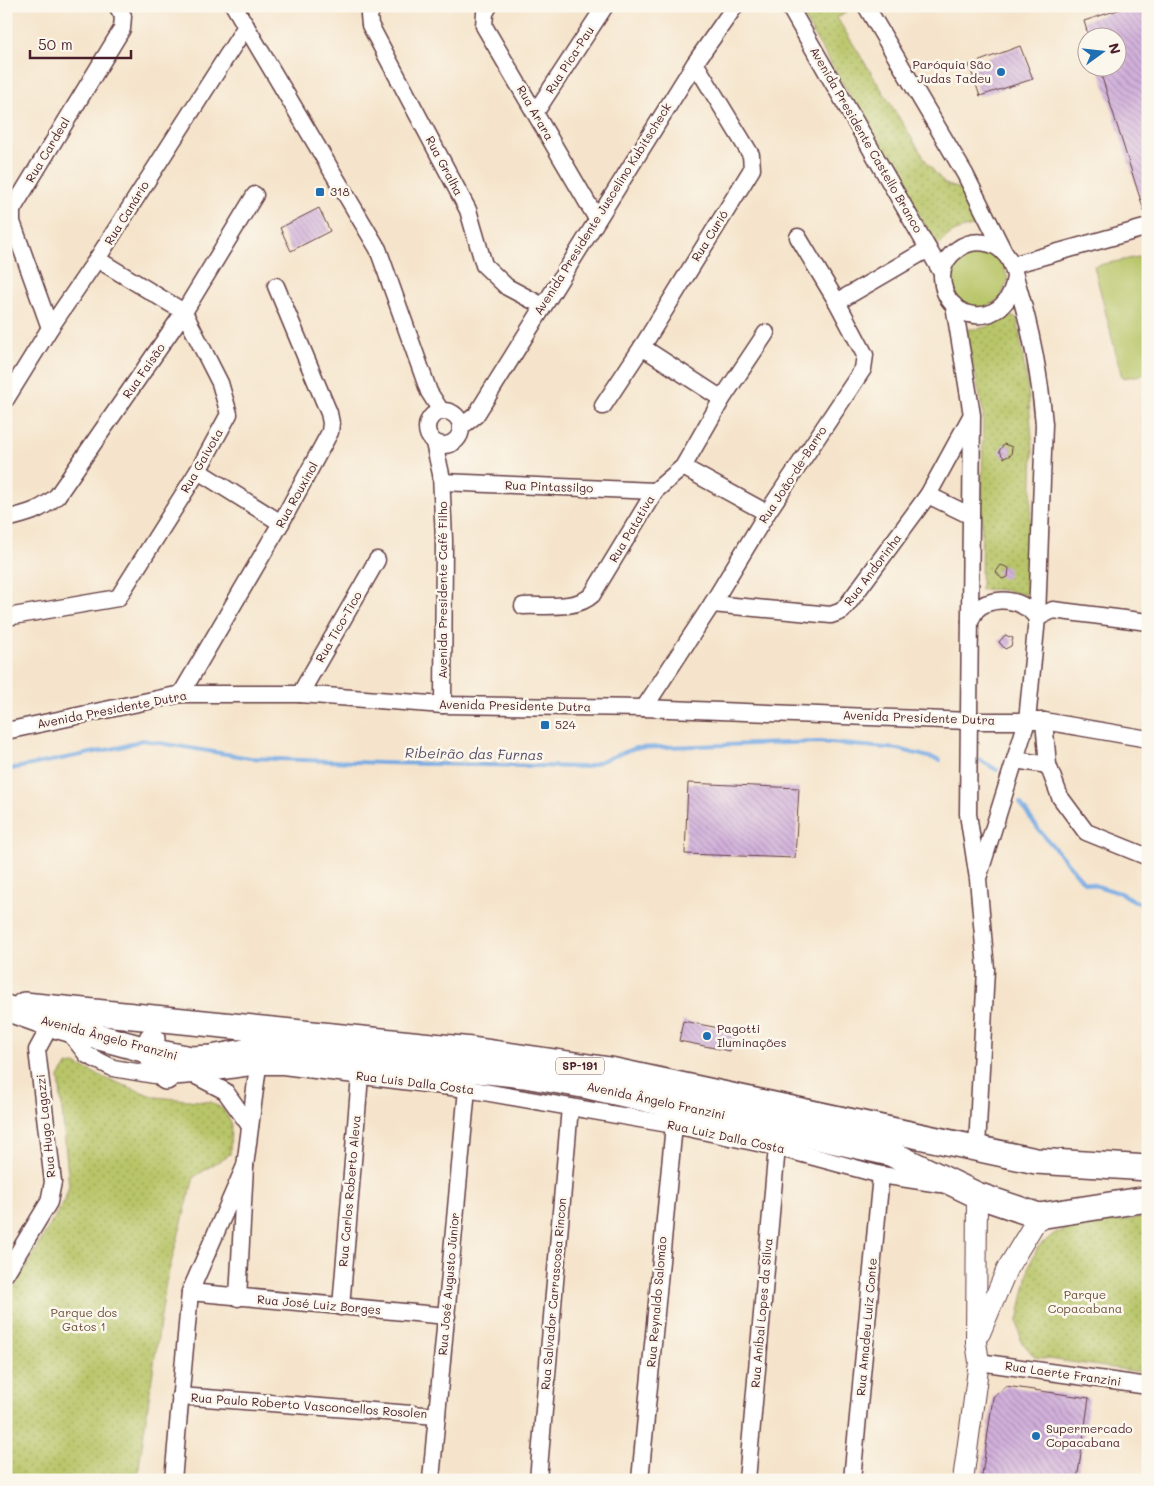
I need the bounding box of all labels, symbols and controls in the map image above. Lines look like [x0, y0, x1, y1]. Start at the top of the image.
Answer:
street label: Rua Pica-Pau [541, 23, 597, 96]
scale bar [30, 28, 131, 60]
north arrow [1076, 28, 1126, 78]
text: 50 m [38, 34, 73, 54]
text: N [1104, 41, 1126, 56]
street label: Avenida Presidente Castello Branco [807, 44, 927, 235]
place label: Paróquia São Judas Tadeu [912, 56, 991, 86]
marker: Paróquia São Judas Tadeu [995, 66, 1007, 78]
street label: Rua Arara [514, 82, 558, 143]
street label: Avenida Presidente Juscelino Kubitscheck [530, 99, 674, 318]
street label: Rua Cardeal [21, 114, 73, 185]
street label: Rua Gralha [423, 133, 467, 198]
street label: Rua Canário [100, 177, 152, 247]
place label: 318 [330, 183, 350, 199]
marker: 318 [314, 186, 326, 198]
street label: Rua Curió [687, 207, 731, 264]
street label: Rua Faisão [118, 340, 168, 401]
street label: Rua João-de-Barro [755, 423, 830, 526]
street label: Rua Gaivota [176, 425, 226, 496]
street label: Rua Rouxinol [271, 458, 321, 531]
street label: Rua Pintassilgo [505, 476, 593, 496]
street label: Rua Patativa [605, 492, 658, 565]
street label: Avenida Presidente Café Filho [434, 501, 450, 679]
street label: Rua Andorinha [840, 530, 904, 608]
street label: Rua Tico-Tico [311, 588, 365, 665]
street label: Avenida Presidente Dutra [36, 687, 188, 731]
street label: Avenida Presidente Dutra [439, 696, 591, 714]
street label: Avenida Presidente Dutra [843, 706, 995, 728]
place label: 524 [555, 716, 576, 732]
marker: 524 [539, 719, 551, 731]
water label: Ribeirão das Furnas [405, 743, 544, 764]
street label: Avenida Ângelo Franzini [39, 1011, 179, 1063]
place label: Pagotti Iluminações [717, 1020, 787, 1050]
marker: Pagotti Iluminações [701, 1030, 713, 1042]
road number: SP-191 [556, 1058, 604, 1074]
street label: Rua Luis Dalla Costa [355, 1067, 475, 1097]
street label: Rua Hugo Lagazzi [32, 1074, 58, 1179]
street label: Avenida Ângelo Franzini [586, 1078, 727, 1122]
street label: Rua Carlos Roberto Aleva [334, 1114, 364, 1267]
street label: Rua Luiz Dalla Costa [666, 1116, 787, 1156]
street label: Rua Salvador Carrascosa Rincon [537, 1197, 569, 1391]
street label: Rua José Augusto Júnior [434, 1212, 462, 1356]
street label: Rua Reynaldo Salomão [642, 1236, 670, 1368]
street label: Rua Aníbal Lopes da Silva [746, 1237, 776, 1389]
street label: Rua Amadeu Luiz Conte [852, 1257, 880, 1397]
park label: Parque Copacabana [1048, 1286, 1122, 1316]
street label: Rua José Luiz Borges [257, 1291, 382, 1317]
park label: Parque dos Gatos 1 [51, 1304, 118, 1334]
street label: Rua Laerte Franzini [1004, 1357, 1122, 1389]
street label: Rua Paulo Roberto Vasconcellos Rosolen [190, 1389, 428, 1421]
place label: Supermercado Copacabana [1046, 1420, 1132, 1450]
marker: Supermercado Copacabana [1030, 1430, 1042, 1442]

